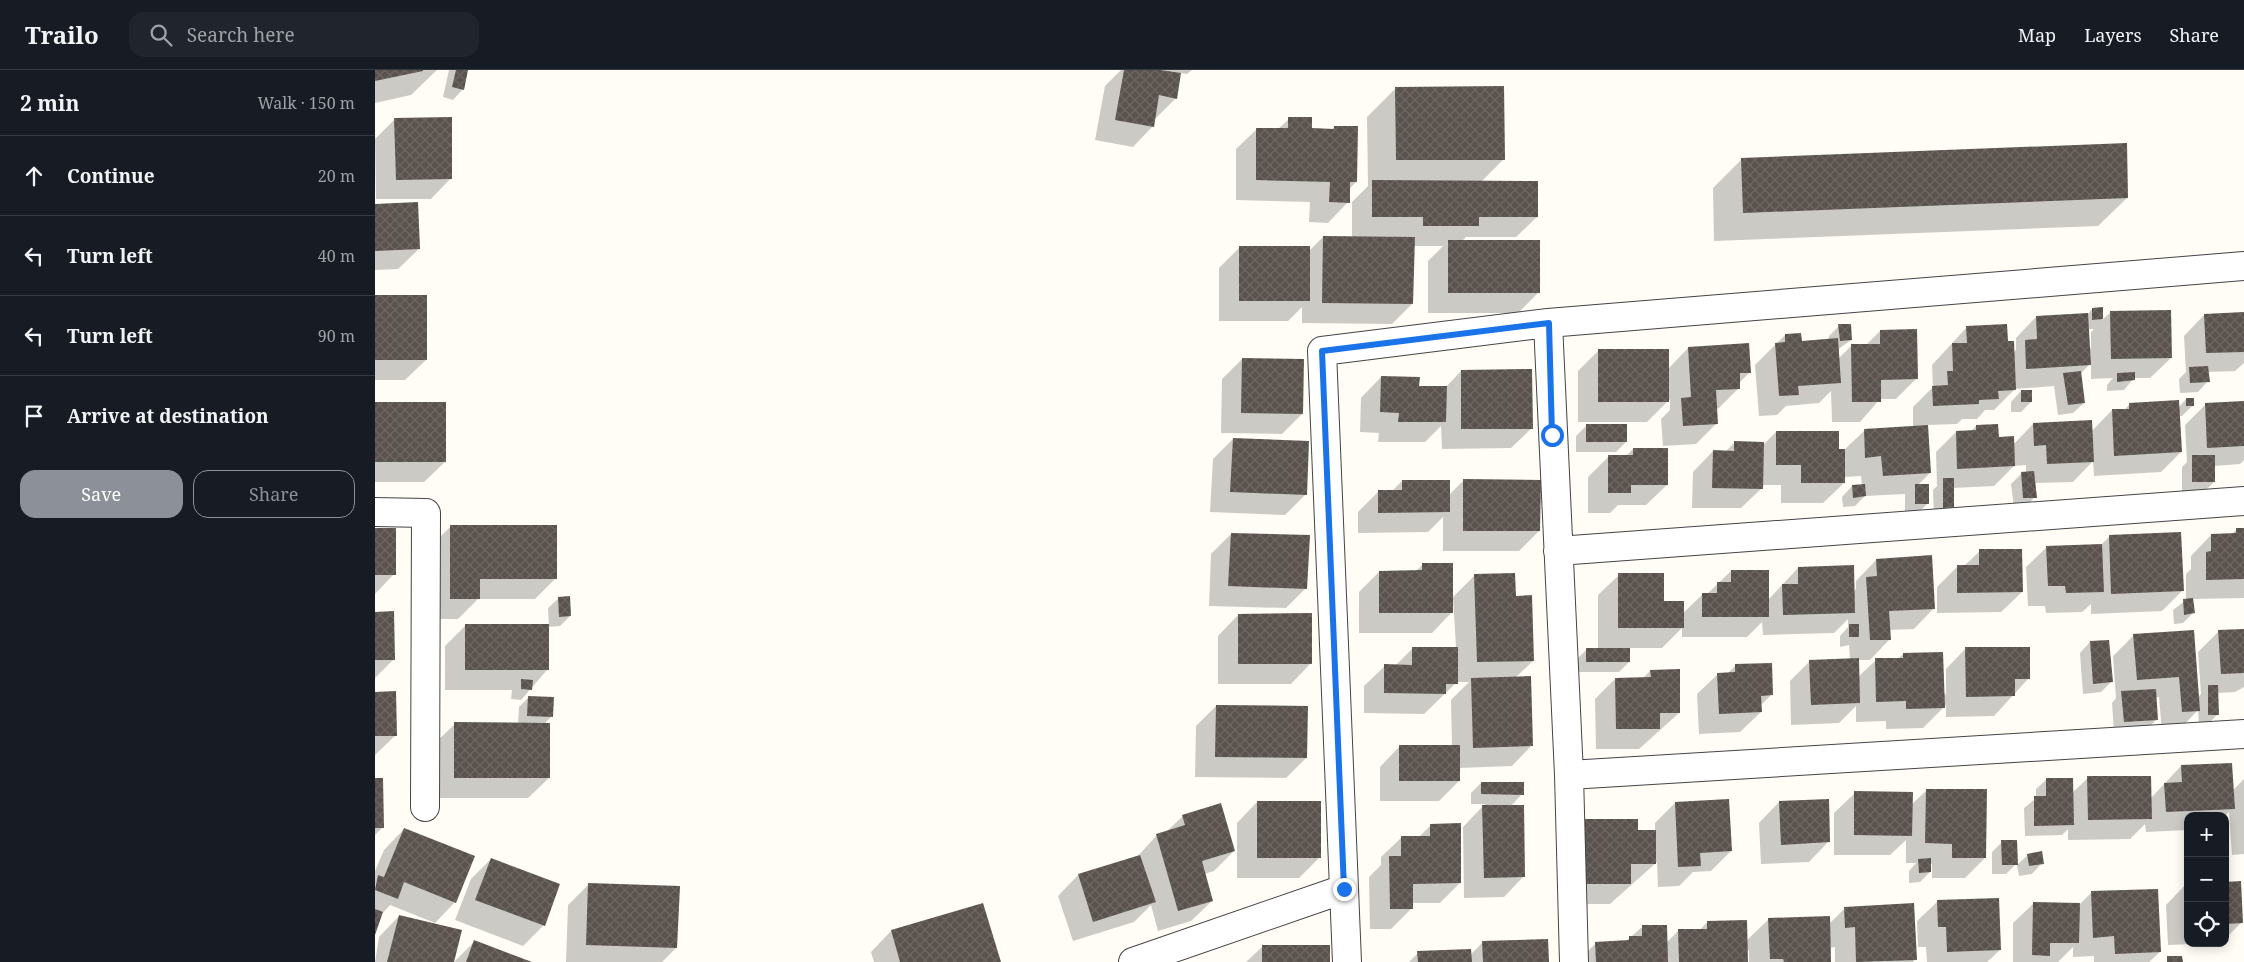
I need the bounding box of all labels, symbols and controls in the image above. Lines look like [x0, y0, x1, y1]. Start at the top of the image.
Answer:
search box [129, 12, 479, 57]
text: Trailo [25, 18, 99, 51]
icon: search [147, 21, 175, 49]
text: Search here [187, 22, 295, 48]
text: Map [2018, 23, 2056, 47]
text: Layers [2084, 23, 2142, 47]
text: Share [2170, 23, 2219, 47]
text: 2 min [20, 89, 79, 117]
text: Walk · 150 m [258, 92, 355, 114]
icon: ahead [20, 162, 48, 190]
text: Continue [67, 163, 155, 189]
text: 20 m [318, 165, 355, 187]
icon: left [20, 242, 48, 270]
text: Turn left [67, 243, 153, 269]
text: 40 m [318, 245, 355, 267]
icon: left [20, 322, 48, 350]
text: Turn left [67, 323, 153, 349]
text: 90 m [318, 325, 355, 347]
icon: arrive [20, 402, 48, 430]
text: Arrive at destination [67, 403, 269, 429]
route start [1541, 424, 1564, 447]
button: Save [20, 470, 183, 518]
button: Share [193, 470, 355, 518]
map controls [2184, 812, 2229, 947]
button: + [2184, 812, 2229, 857]
button: − [2184, 857, 2229, 902]
route end [1333, 878, 1356, 901]
button: locate [2184, 902, 2229, 947]

